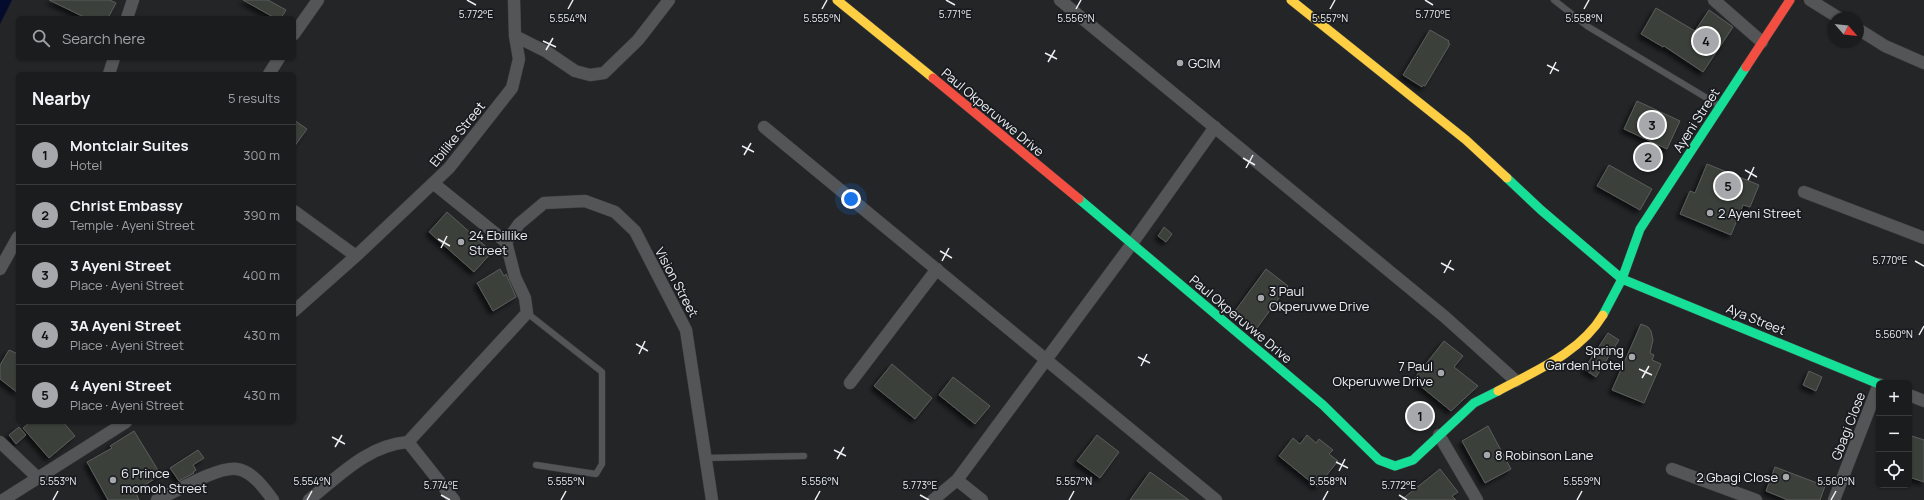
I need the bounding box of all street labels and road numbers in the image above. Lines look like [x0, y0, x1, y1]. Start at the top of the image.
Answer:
street label: Paul Okperuvwe Drive [938, 64, 1048, 160]
street label: Ayeni Street [1669, 84, 1723, 156]
street label: Ebilike Street [425, 98, 489, 170]
street label: Vision Street [651, 244, 703, 320]
street label: Paul Okperuvwe Drive [1186, 271, 1296, 367]
street label: Aya Street [1724, 299, 1788, 339]
street label: Gbagi Close [1827, 389, 1869, 463]

